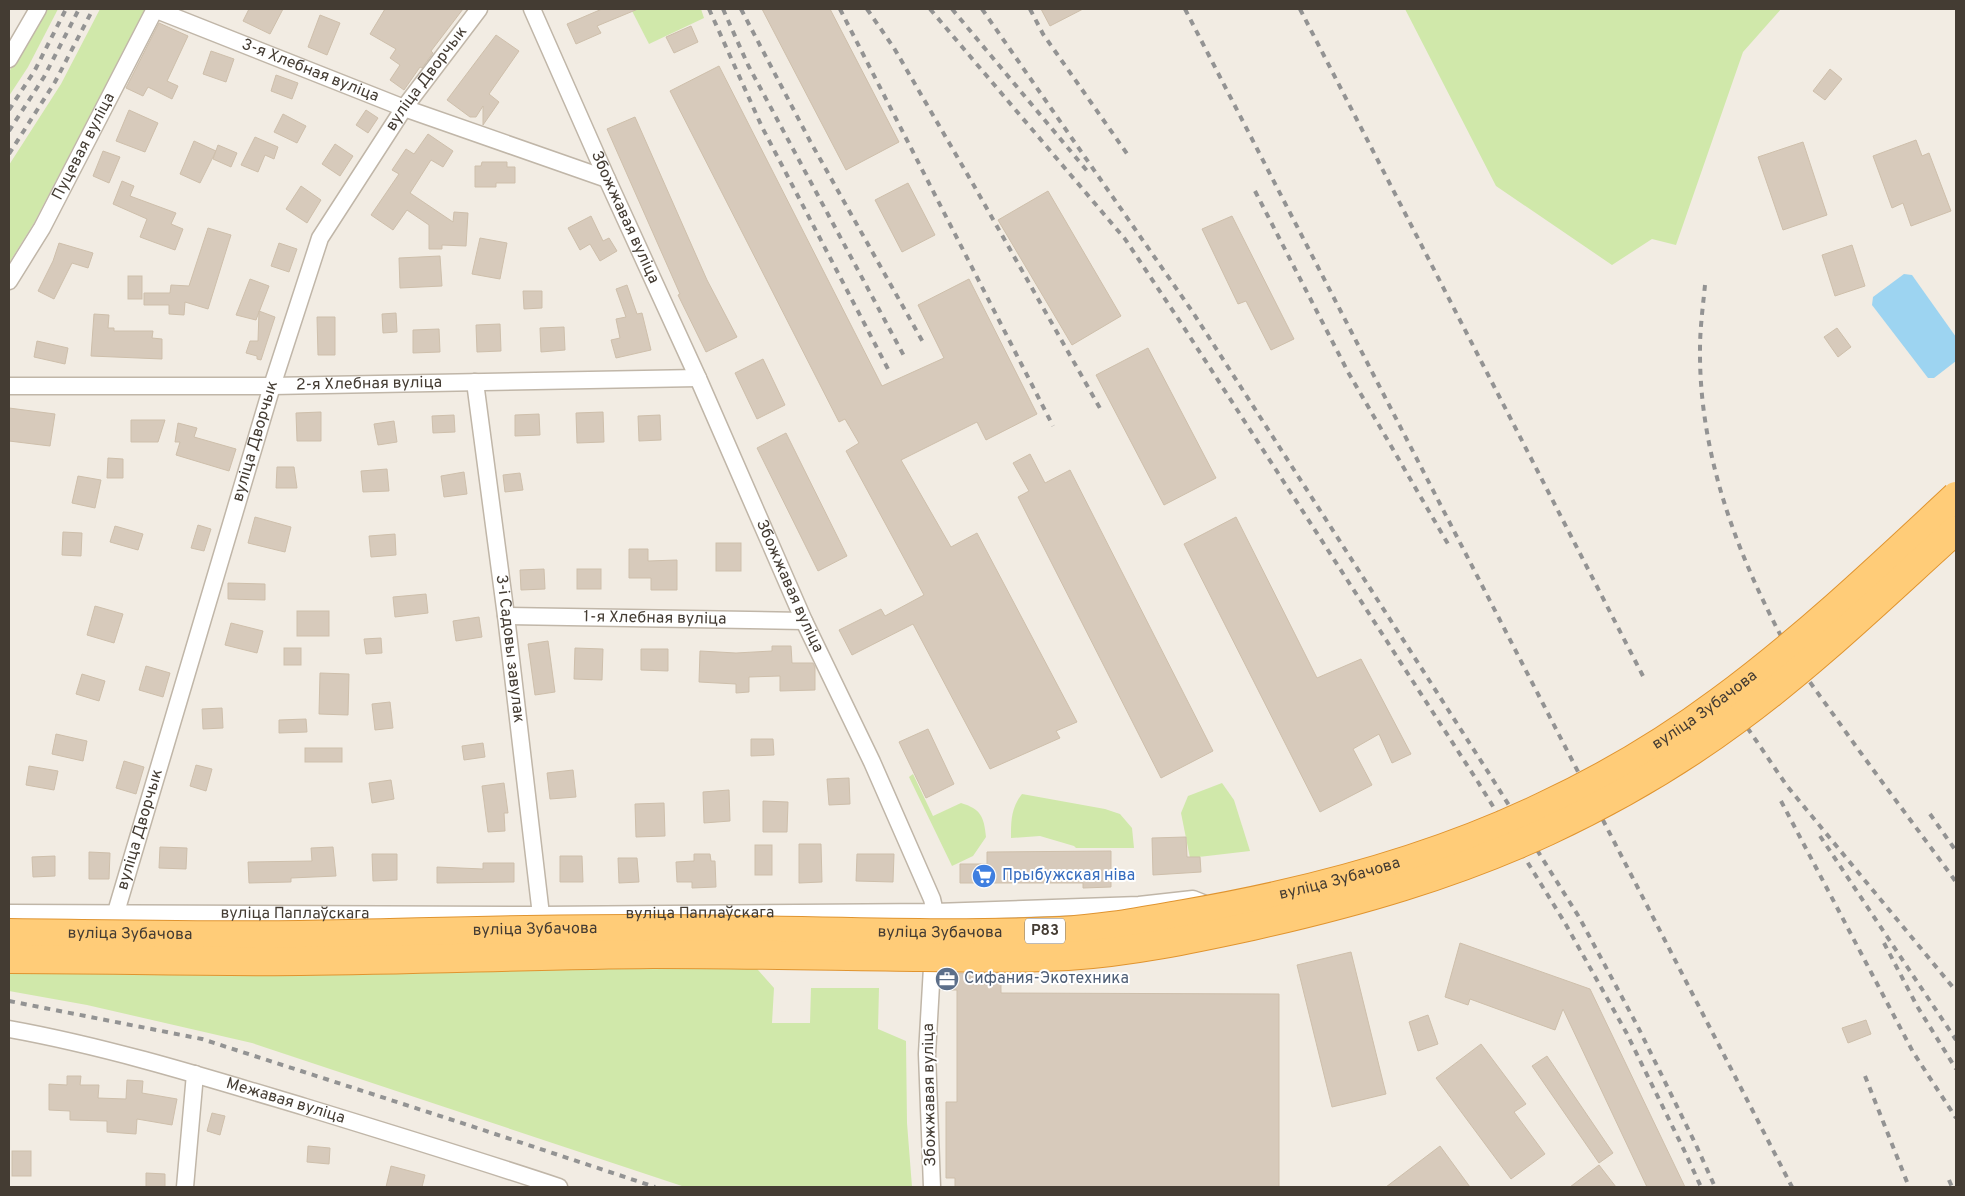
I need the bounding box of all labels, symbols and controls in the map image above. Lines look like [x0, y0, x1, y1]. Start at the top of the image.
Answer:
street label: вуліца Дворчык [382, 23, 472, 135]
street label: 3-я Хлебная вуліца [239, 35, 382, 107]
street label: Пуцевая вуліца [48, 90, 120, 204]
street label: Збожжавая вуліца [586, 148, 664, 287]
street label: 2-я Хлебная вуліца [296, 373, 442, 396]
street label: вуліца Дворчык [228, 378, 283, 504]
street label: Збожжавая вуліца [751, 517, 828, 656]
street label: 3-і Садовы завулак [491, 573, 528, 724]
street label: 1-я Хлебная вуліца [583, 607, 727, 630]
street label: вуліца Зубачова [1649, 666, 1762, 755]
street label: вуліца Дворчык [113, 767, 168, 892]
street label: вуліца Зубачова [1277, 853, 1403, 905]
supermarket icon: Прыбужская ніва [971, 863, 997, 889]
place label: Прыбужская ніва [1002, 866, 1135, 886]
street label: вуліца Паплаўскага [625, 903, 775, 924]
street label: вуліца Паплаўскага [220, 904, 370, 924]
road number: Р83 [1025, 918, 1065, 944]
street label: вуліца Зубачова [472, 919, 597, 941]
street label: вуліца Зубачова [877, 923, 1002, 943]
street label: вуліца Зубачова [67, 924, 192, 945]
office icon: Сифания-Экотехника [934, 966, 960, 992]
place label: Сифания-Экотехника [964, 969, 1129, 989]
street label: Збожжавая вуліца [919, 1023, 941, 1167]
street label: Межавая вуліца [224, 1074, 348, 1129]

